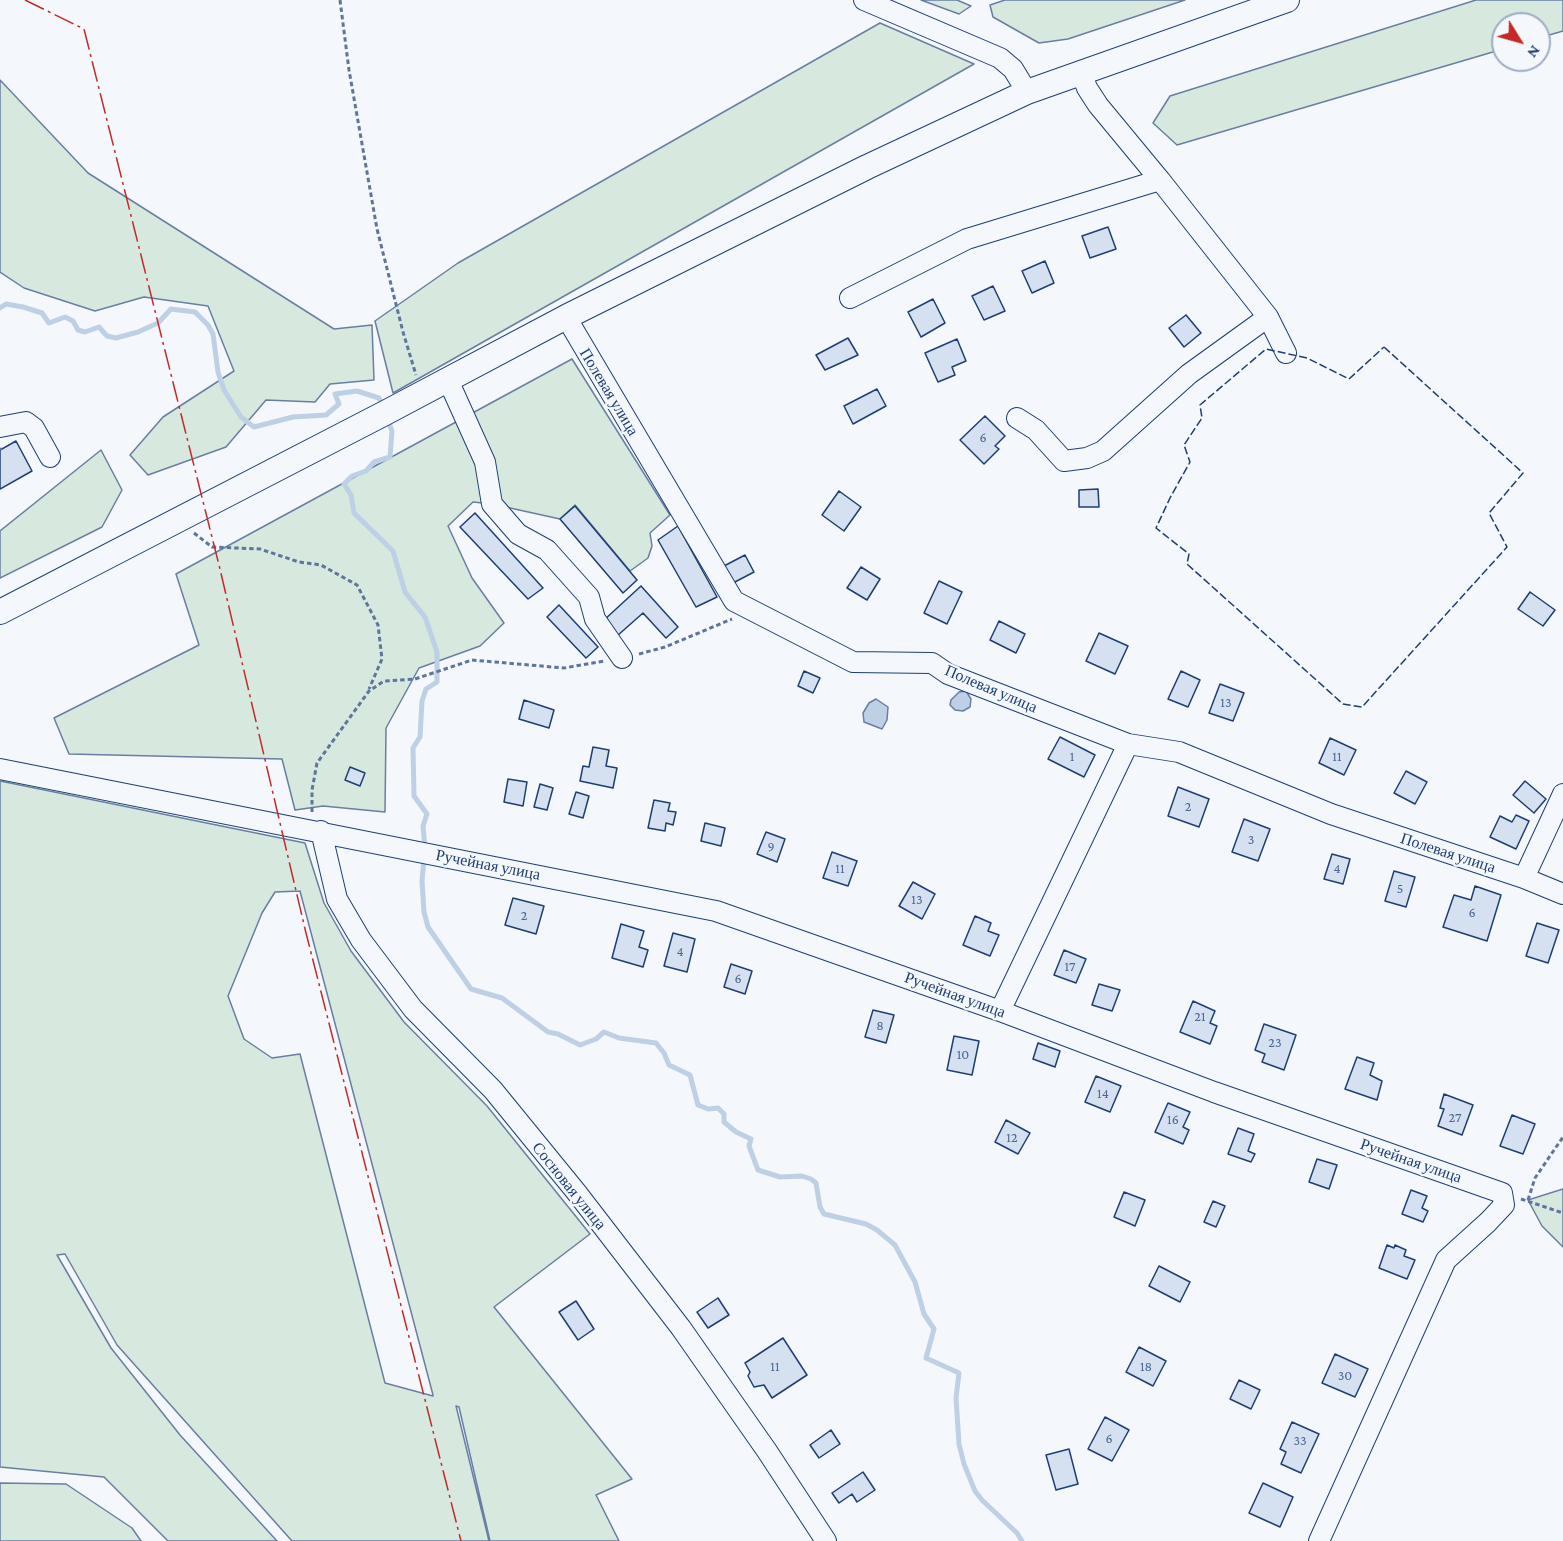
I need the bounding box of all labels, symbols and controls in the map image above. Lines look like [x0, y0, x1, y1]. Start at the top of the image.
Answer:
north arrow [1491, 12, 1551, 72]
text: N [1524, 42, 1544, 61]
street label: Полевая улица [575, 345, 643, 439]
house number: 6 [979, 430, 987, 446]
street label: Полевая улица [942, 661, 1040, 717]
house number: 13 [1220, 695, 1232, 711]
house number: 1 [1070, 749, 1074, 765]
house number: 11 [1332, 749, 1342, 765]
house number: 2 [1185, 799, 1191, 815]
street label: Полевая улица [1398, 829, 1498, 877]
house number: 3 [1248, 832, 1254, 848]
house number: 9 [767, 839, 775, 855]
street label: Ручейная улица [434, 845, 542, 885]
house number: 11 [835, 861, 845, 877]
house number: 4 [1333, 861, 1341, 877]
house number: 5 [1397, 881, 1403, 897]
house number: 13 [911, 892, 923, 908]
house number: 6 [1468, 905, 1476, 921]
house number: 2 [521, 908, 527, 924]
house number: 4 [676, 944, 684, 960]
house number: 17 [1064, 959, 1076, 975]
street label: Ручейная улица [902, 968, 1008, 1022]
house number: 6 [734, 971, 742, 987]
house number: 21 [1194, 1009, 1206, 1025]
house number: 8 [876, 1018, 884, 1034]
house number: 23 [1268, 1035, 1282, 1051]
house number: 10 [957, 1047, 969, 1063]
house number: 14 [1097, 1086, 1109, 1102]
house number: 27 [1449, 1110, 1461, 1126]
house number: 16 [1167, 1112, 1179, 1128]
house number: 12 [1006, 1130, 1018, 1146]
street label: Ручейная улица [1358, 1135, 1464, 1187]
street label: Сосновая улица [528, 1138, 610, 1234]
house number: 11 [770, 1359, 780, 1375]
house number: 18 [1140, 1359, 1152, 1375]
house number: 30 [1338, 1368, 1352, 1384]
house number: 6 [1105, 1431, 1113, 1447]
house number: 33 [1293, 1433, 1307, 1449]

